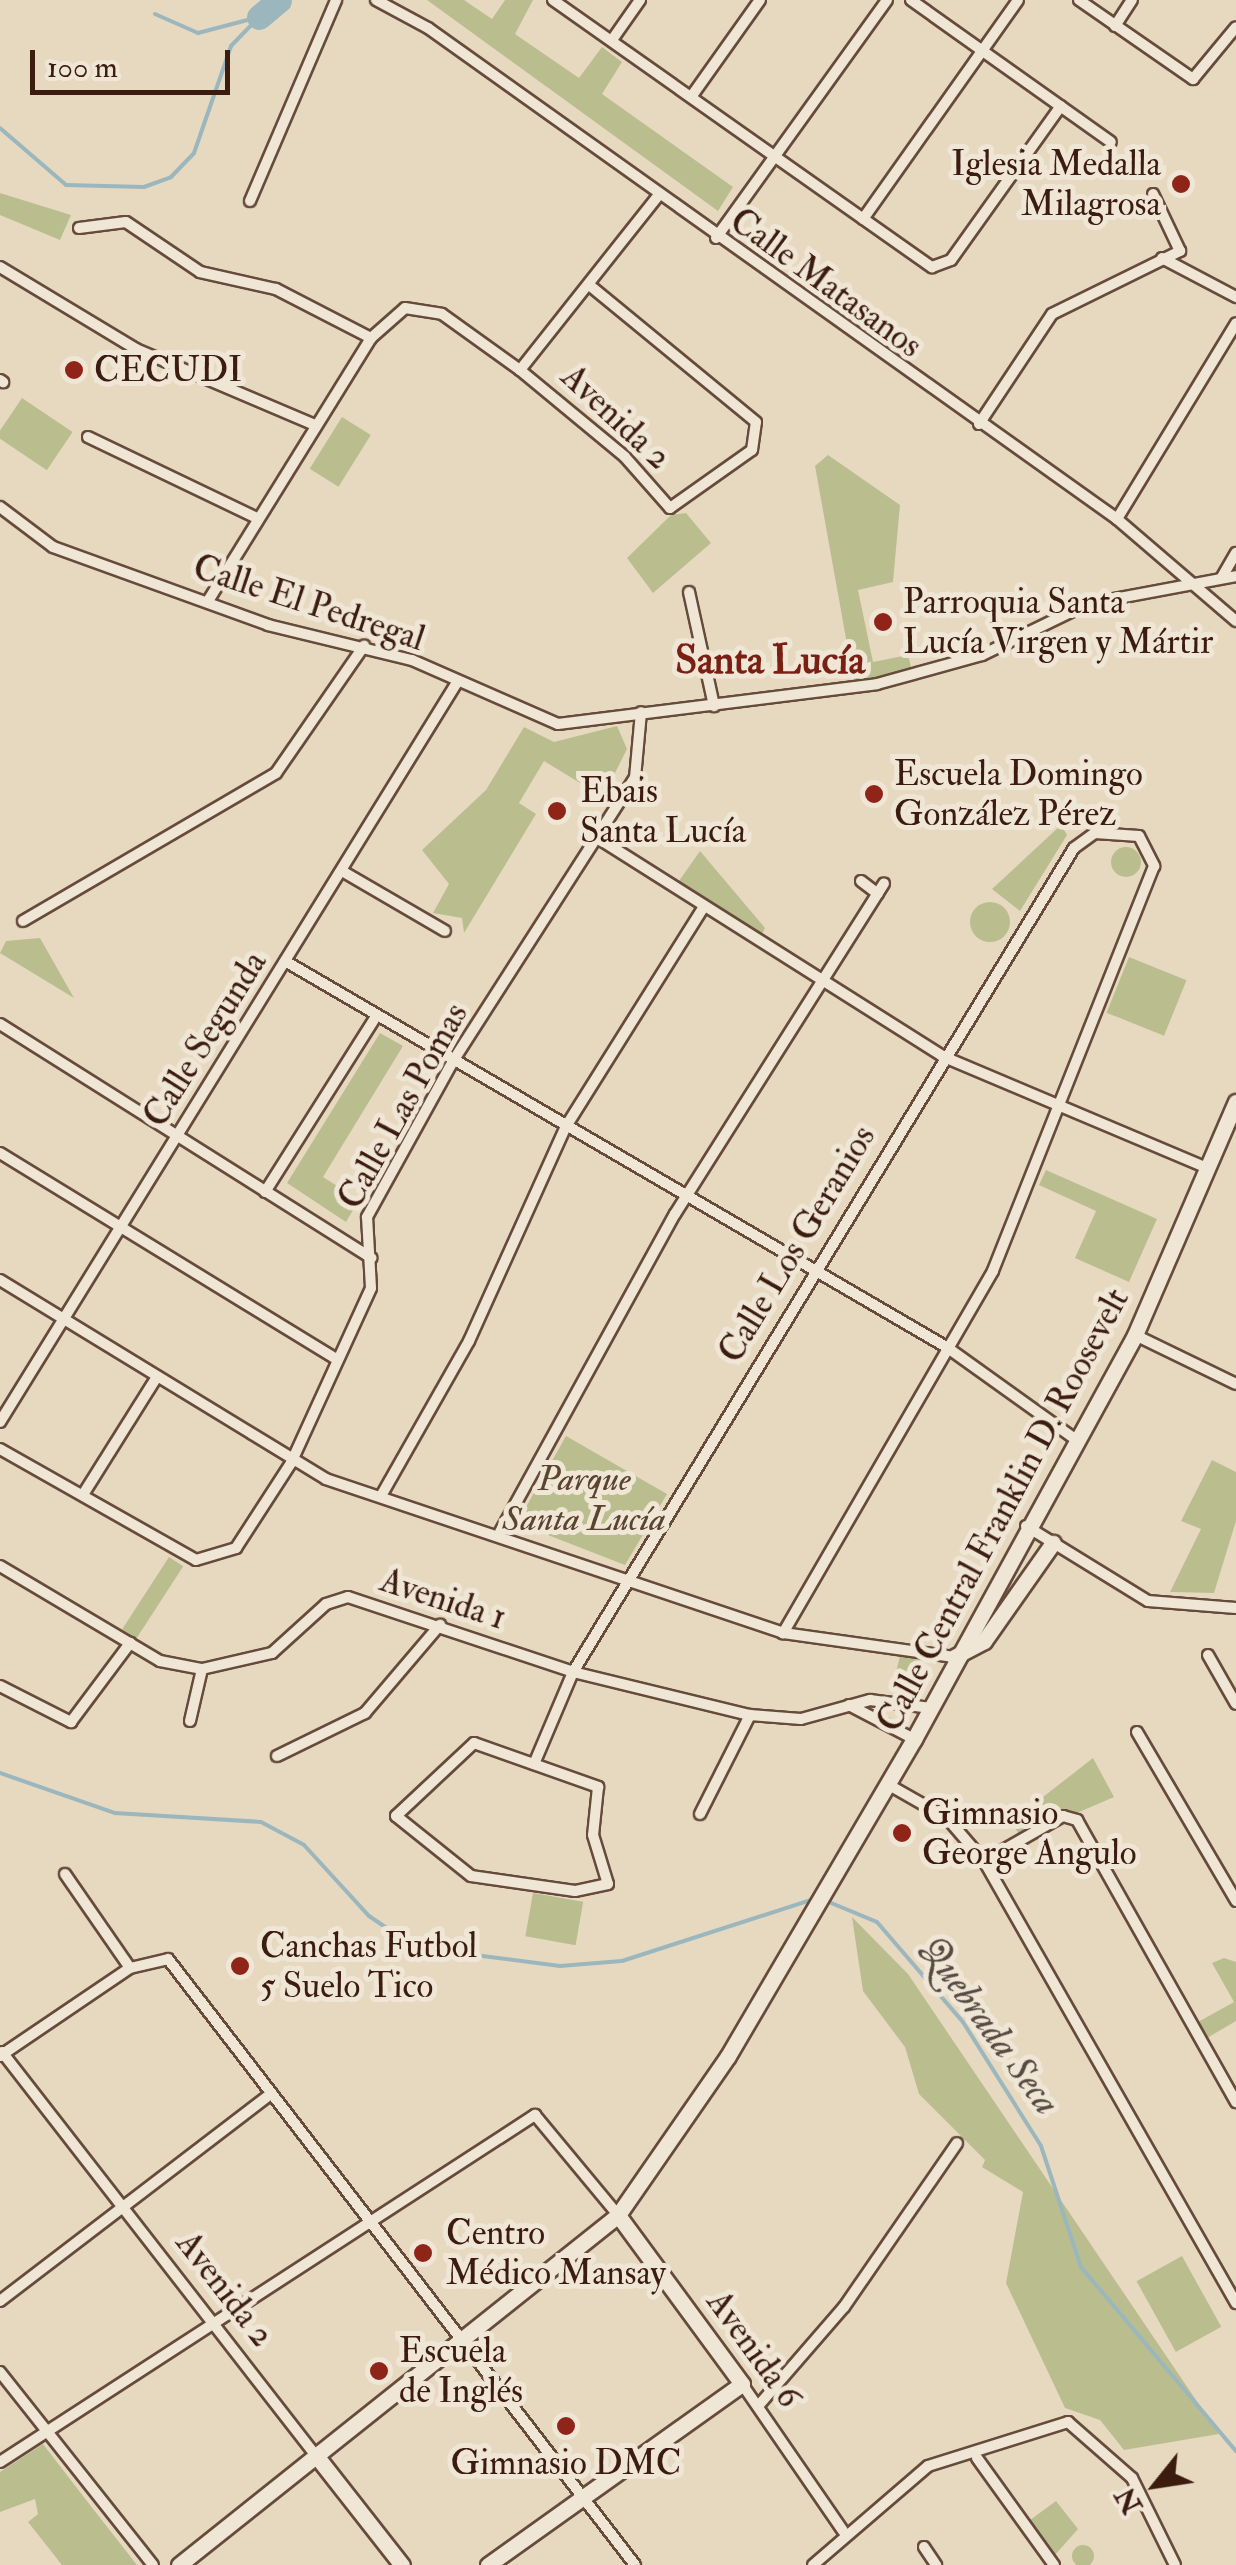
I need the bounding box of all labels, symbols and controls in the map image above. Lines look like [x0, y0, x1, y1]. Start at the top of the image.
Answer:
scale bar [35, 30, 235, 92]
text: 100 m [47, 49, 118, 86]
place label: Iglesia Medalla Milagrosa [951, 143, 1161, 225]
marker: Iglesia Medalla Milagrosa [1170, 173, 1192, 195]
street label: Calle Matasanos [722, 199, 930, 367]
place label: CECUDI [94, 349, 242, 391]
street label: Avenida 2 [552, 356, 680, 478]
marker: CECUDI [63, 359, 85, 381]
street label: Calle El Pedregal [188, 546, 430, 660]
place label: Parroquia Santa Lucía Virgen y Mártir [903, 581, 1213, 663]
marker: Parroquia Santa Lucía Virgen y Mártir [872, 611, 894, 633]
district label: Santa Lucía [675, 637, 865, 685]
place label: Escuela Domingo González Pérez [894, 753, 1143, 835]
place label: Ebais Santa Lucía [580, 770, 746, 852]
marker: Escuela Domingo González Pérez [863, 783, 885, 805]
marker: Ebais Santa Lucía [544, 798, 570, 824]
street label: Calle Segunda [134, 944, 276, 1134]
street label: Calle Las Pomas [329, 996, 477, 1216]
street label: Calle Los Geranios [710, 1118, 884, 1370]
street label: Calle Central Franklin D. Roosevelt [868, 1281, 1138, 1739]
park label: Parque Santa Lucía [502, 1458, 666, 1540]
street label: Avenida 1 [375, 1559, 511, 1639]
place label: Gimnasio George Angulo [922, 1792, 1137, 1874]
marker: Gimnasio George Angulo [891, 1822, 913, 1844]
place label: Canchas Futbol 5 Suelo Tico [260, 1925, 477, 2007]
water label: Quebrada Seca [909, 1928, 1069, 2124]
marker: Canchas Futbol 5 Suelo Tico [229, 1955, 251, 1977]
place label: Centro Médico Mansay [446, 2212, 666, 2294]
street label: Avenida 2 [167, 2223, 283, 2355]
marker: Centro Médico Mansay [410, 2240, 436, 2266]
street label: Avenida 6 [697, 2282, 811, 2416]
place label: Escuela de Inglés [399, 2330, 523, 2412]
marker: Escuela de Inglés [368, 2360, 390, 2382]
marker: Gimnasio DMC [555, 2415, 577, 2437]
north arrow [1106, 2435, 1206, 2535]
place label: Gimnasio DMC [451, 2442, 681, 2484]
text: N [1108, 2481, 1151, 2520]

